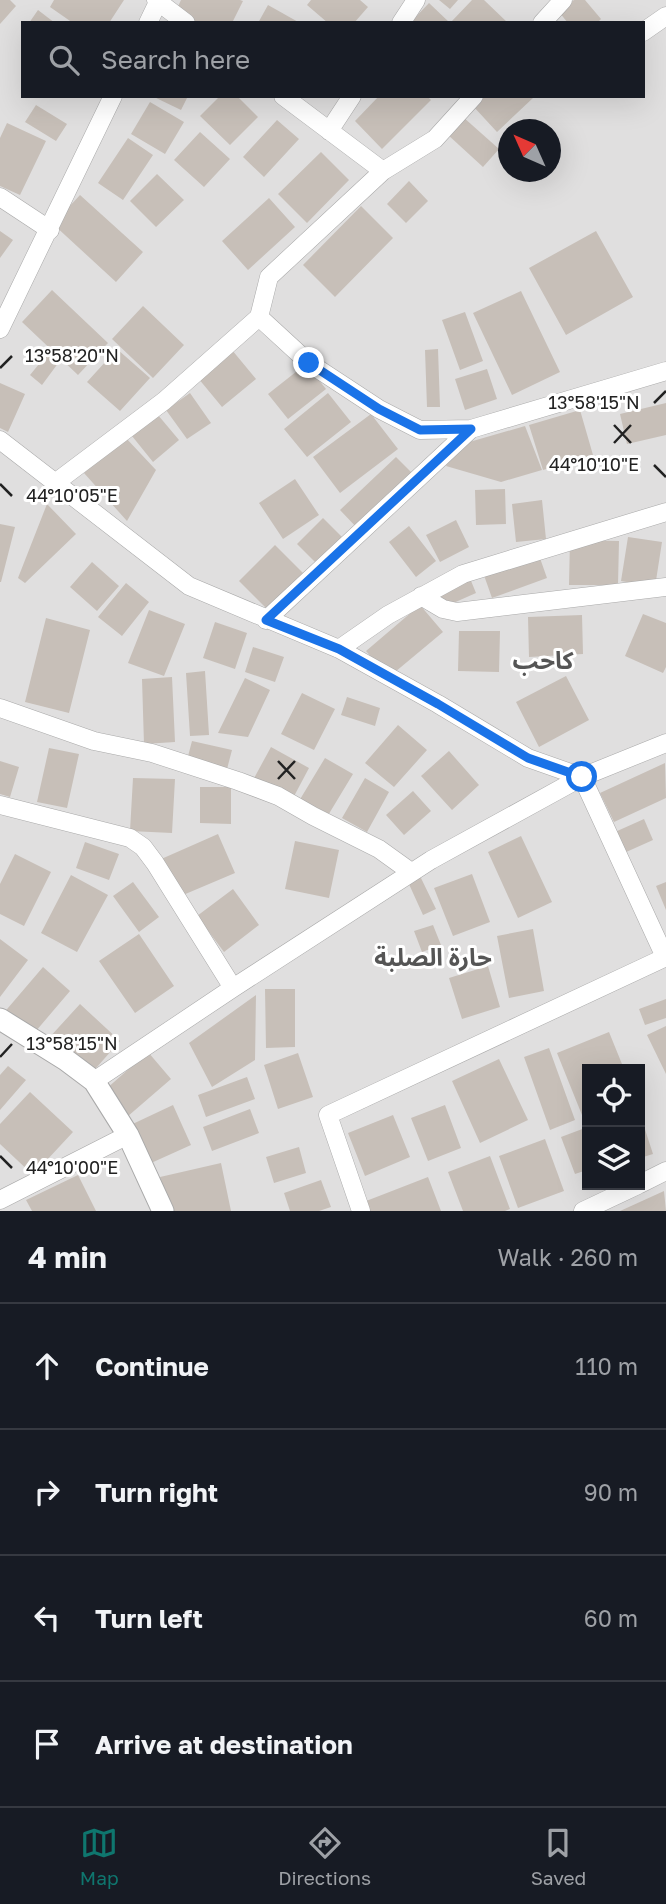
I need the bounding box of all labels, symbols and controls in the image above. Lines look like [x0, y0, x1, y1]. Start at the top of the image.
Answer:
search box [21, 21, 645, 98]
icon: search [45, 41, 83, 79]
text: Search here [101, 44, 250, 75]
north arrow [498, 119, 561, 182]
text: 13°58'20"N [25, 344, 119, 366]
route end [293, 347, 324, 378]
text: 13°58'15"N [548, 391, 640, 413]
text: 44°10'10"E [549, 453, 639, 475]
text: 44°10'05"E [26, 484, 118, 506]
district label: كاحب [512, 645, 575, 676]
route start [566, 761, 597, 792]
district label: حارة الصلبة [374, 942, 492, 972]
text: 13°58'15"N [26, 1032, 118, 1054]
map controls [582, 1064, 645, 1190]
button: locate [582, 1064, 645, 1127]
button: layers [582, 1127, 645, 1190]
text: 44°10'00"E [26, 1156, 118, 1178]
text: 4 min [28, 1239, 107, 1275]
text: Walk · 260 m [497, 1243, 638, 1271]
icon: ahead [28, 1347, 66, 1385]
text: Continue [95, 1351, 209, 1382]
text: 110 m [575, 1352, 638, 1380]
icon: right [28, 1473, 66, 1511]
text: Turn right [95, 1477, 218, 1508]
text: 90 m [584, 1478, 638, 1506]
icon: left [28, 1599, 66, 1637]
text: Turn left [95, 1603, 203, 1634]
text: 60 m [584, 1604, 638, 1632]
icon: arrive [28, 1725, 66, 1763]
text: Arrive at destination [95, 1729, 353, 1760]
tab: Map [80, 1824, 119, 1889]
tab: Directions [278, 1824, 371, 1889]
tab: Saved [531, 1824, 586, 1889]

